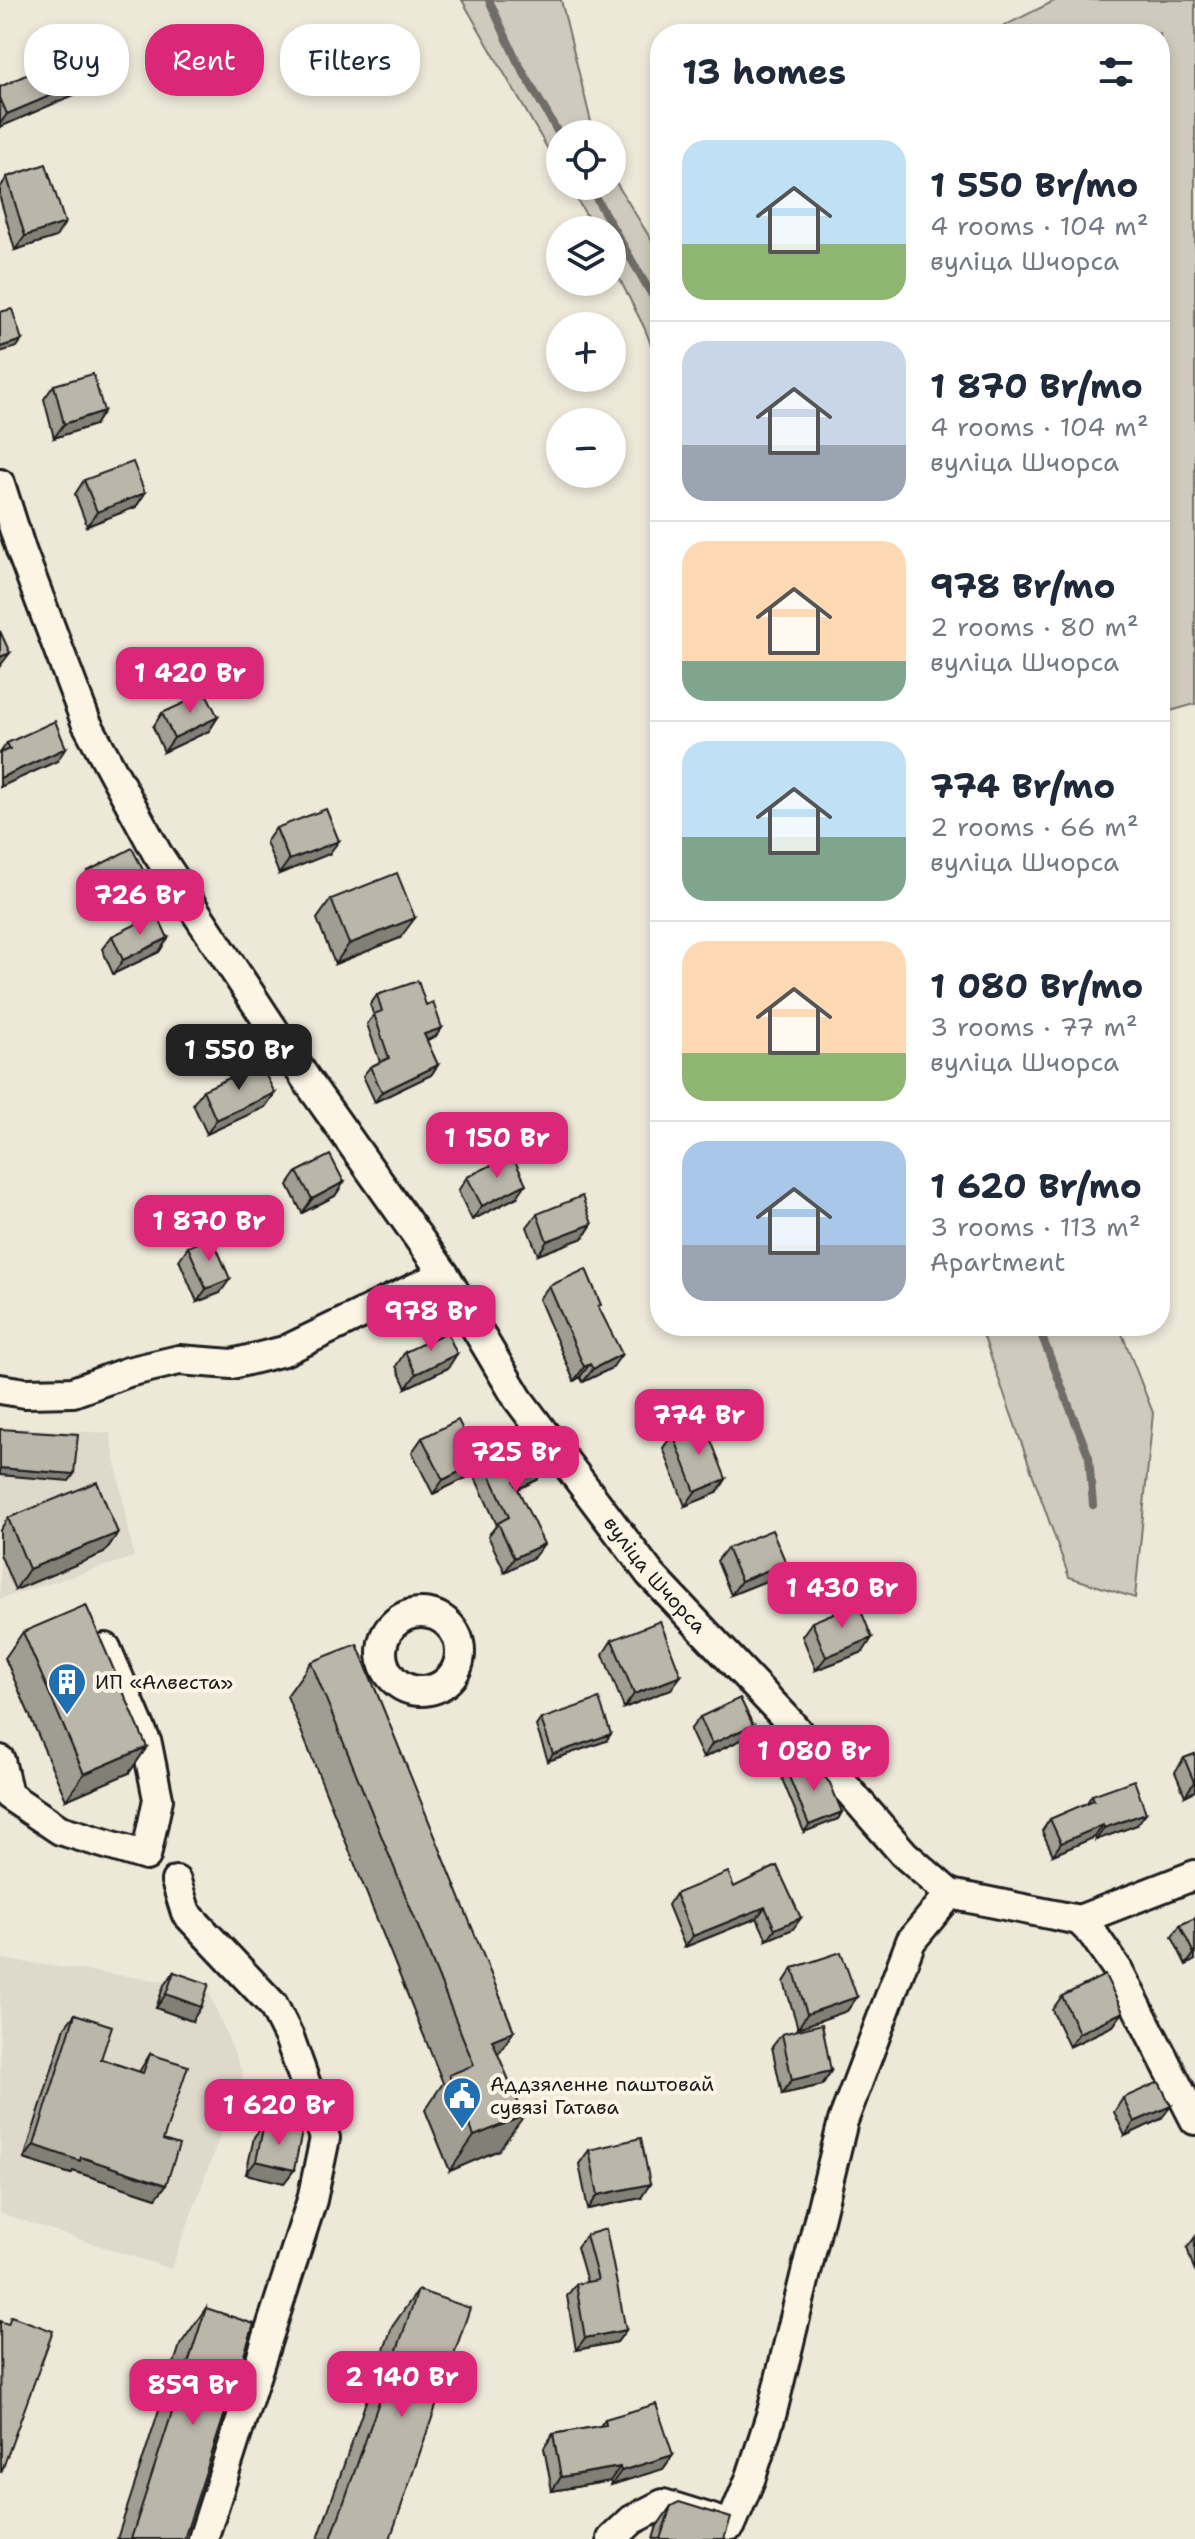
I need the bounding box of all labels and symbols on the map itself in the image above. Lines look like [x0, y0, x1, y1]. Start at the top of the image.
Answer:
pin: 1 420 Br [107, 647, 273, 715]
pin: 726 Br [75, 869, 205, 937]
pin: 1 550 Br [156, 1024, 322, 1092]
pin: 1 150 Br [414, 1112, 580, 1180]
pin: 1 870 Br [126, 1195, 292, 1263]
pin: 978 Br [366, 1285, 496, 1353]
pin: 774 Br [634, 1389, 764, 1457]
pin: 725 Br [451, 1426, 581, 1494]
street label: вуліца Шчорса [598, 1511, 712, 1639]
pin: 1 430 Br [759, 1562, 925, 1630]
building icon: ИП «Алвеста» [46, 1661, 88, 1716]
place label: ИП «Алвеста» [95, 1669, 233, 1695]
pin: 1 080 Br [731, 1725, 897, 1793]
place label: Аддзяленне паштовай сувязі Гатава [490, 2071, 714, 2120]
public building icon: Аддзяленне паштовай сувязі Гатава [441, 2075, 483, 2130]
pin: 1 620 Br [196, 2079, 362, 2147]
pin: 2 140 Br [319, 2351, 485, 2419]
pin: 859 Br [128, 2359, 258, 2427]

